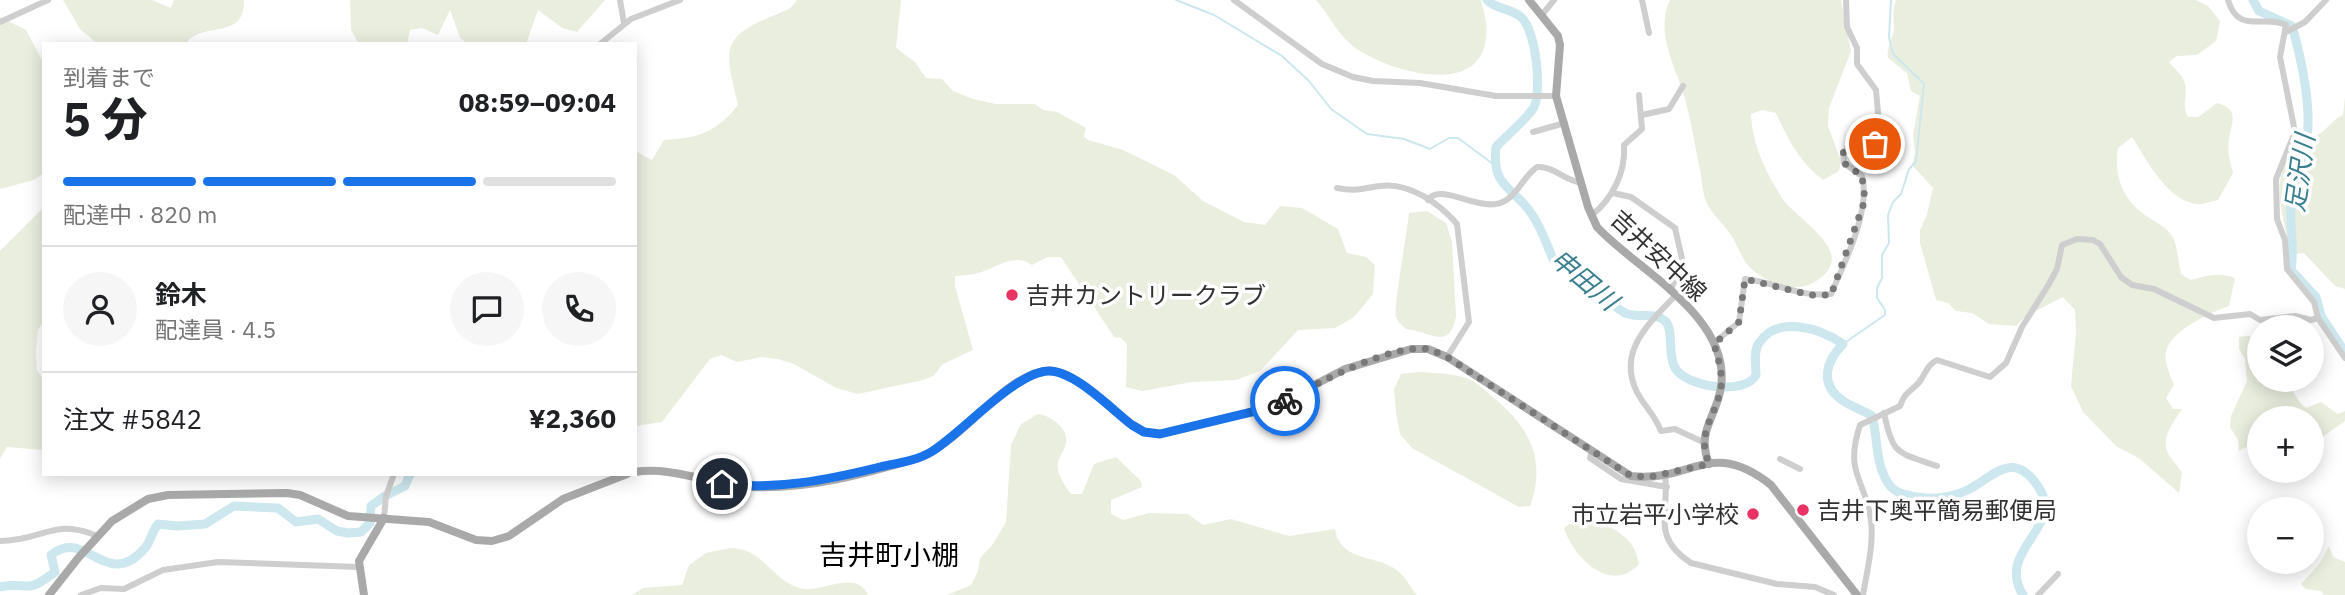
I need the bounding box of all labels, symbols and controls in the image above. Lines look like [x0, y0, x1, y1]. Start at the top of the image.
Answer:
text: 到着まで [63, 62, 155, 92]
text: 08:59–09:04 [459, 85, 616, 119]
text: 5 分 [63, 89, 147, 149]
pin [1845, 114, 1905, 174]
icon: bag [1856, 125, 1894, 163]
water label: 足沢川 [2277, 129, 2322, 214]
text: 配達中 · 820 m [63, 199, 217, 229]
street label: 吉井安中線 [1604, 202, 1714, 308]
water label: 申田川 [1544, 241, 1628, 319]
button: person [63, 272, 137, 346]
button: chat [450, 272, 524, 346]
button: phone [542, 272, 616, 346]
text: 鈴木 [155, 277, 207, 311]
place label: 吉井カントリークラブ [1026, 279, 1266, 311]
marker: 吉井カントリークラブ [1004, 287, 1020, 303]
text: 配達員 · 4.5 [155, 314, 276, 344]
map controls [2247, 315, 2324, 574]
button: layers [2247, 315, 2324, 392]
courier [1250, 366, 1320, 436]
icon: bike [1266, 382, 1304, 420]
text: ¥2,360 [529, 401, 616, 435]
text: 注文 #5842 [63, 402, 202, 436]
button: + [2247, 406, 2324, 483]
pin [692, 454, 752, 514]
icon: home [703, 465, 741, 503]
place label: 吉井下奥平簡易郵便局 [1817, 494, 2057, 526]
button: − [2247, 497, 2324, 574]
place label: 市立岩平小学校 [1571, 498, 1739, 530]
marker: 吉井下奥平簡易郵便局 [1795, 502, 1811, 518]
marker: 市立岩平小学校 [1745, 506, 1761, 522]
district label: 吉井町小棚 [819, 536, 959, 573]

